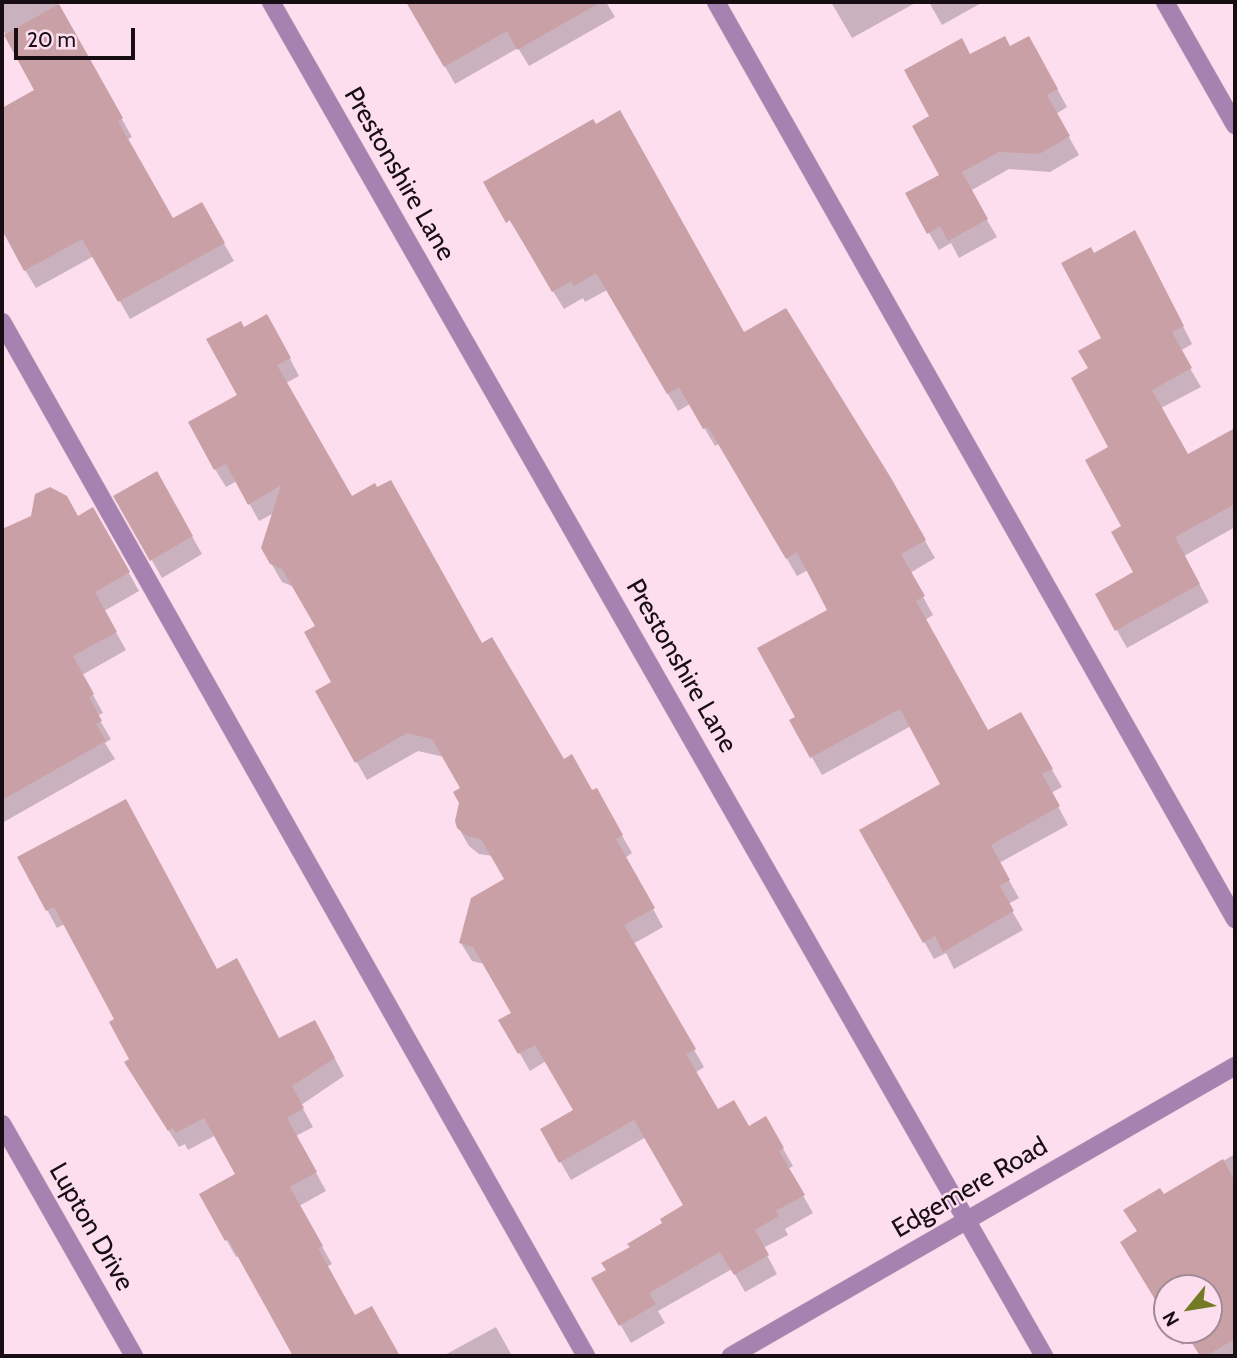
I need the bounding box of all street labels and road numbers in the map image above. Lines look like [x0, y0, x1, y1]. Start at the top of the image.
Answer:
street label: Prestonshire Lane [337, 82, 461, 266]
street label: Prestonshire Lane [619, 574, 743, 758]
street label: Edgemere Road [887, 1131, 1053, 1245]
street label: Lupton Drive [42, 1158, 140, 1296]

